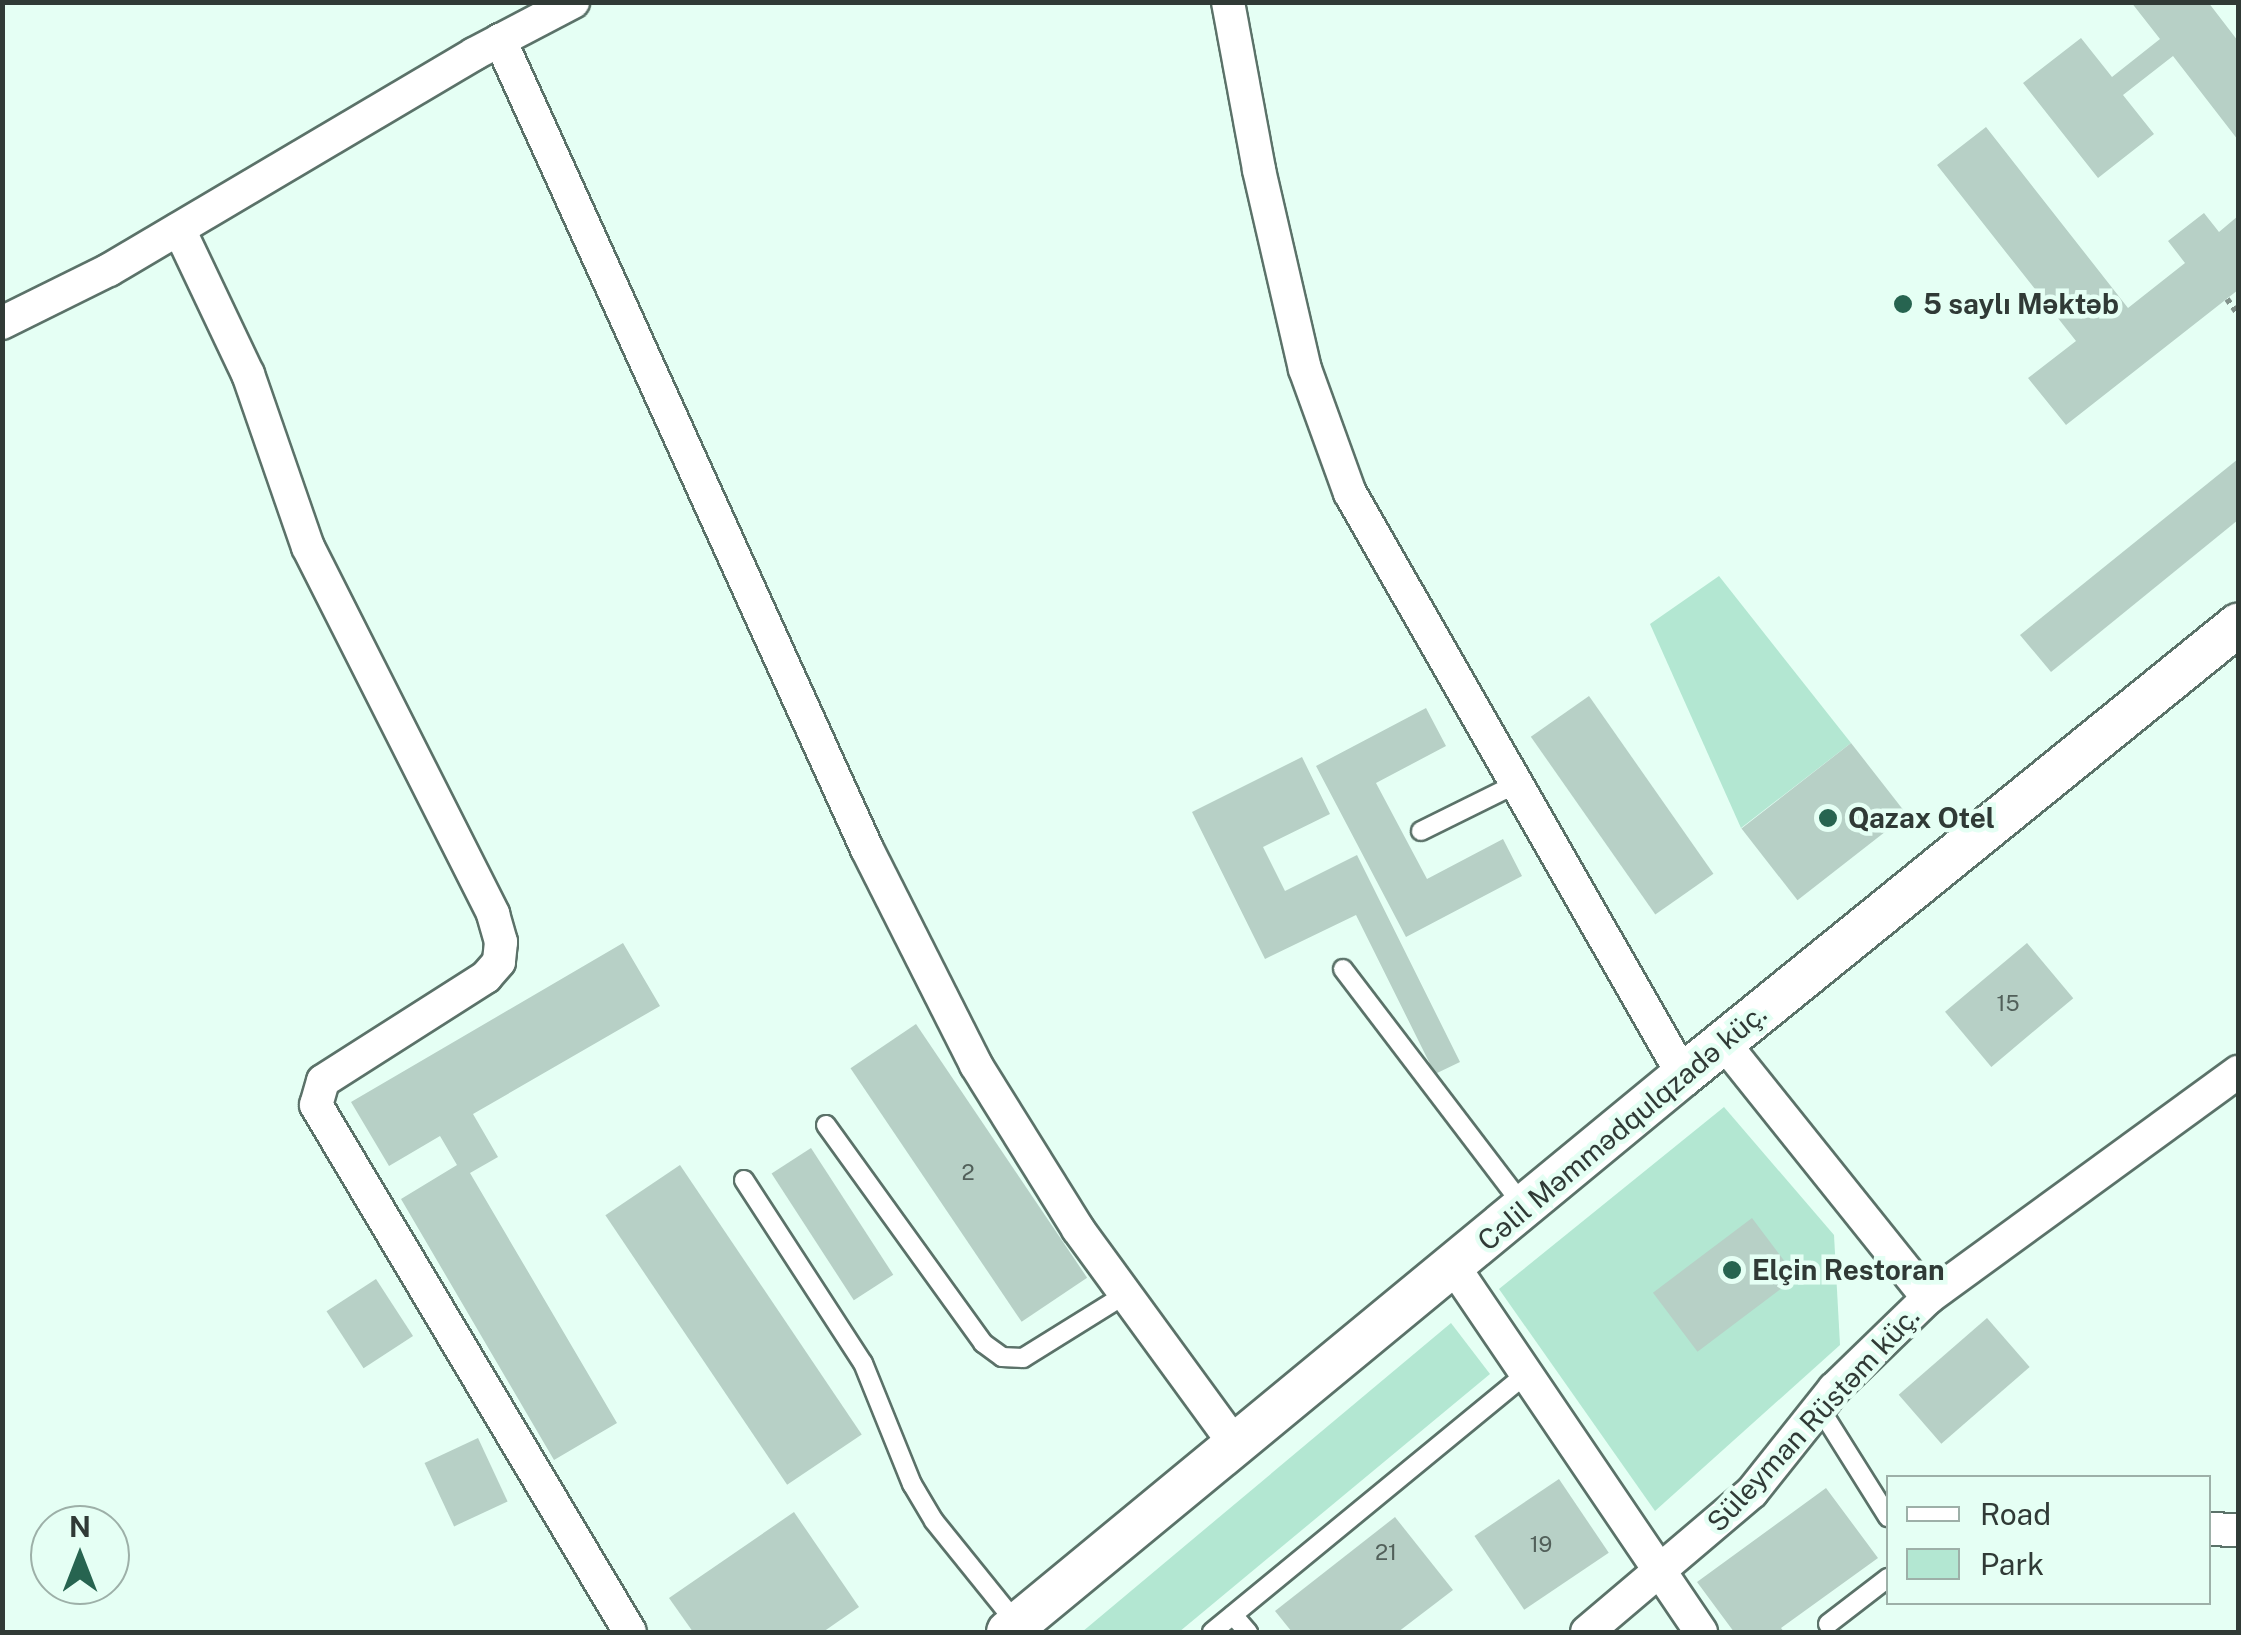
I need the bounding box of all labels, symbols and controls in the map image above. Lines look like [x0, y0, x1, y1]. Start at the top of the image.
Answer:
place label: 5 saylı Məktəb [1923, 287, 2119, 321]
marker: 5 saylı Məktəb [1892, 293, 1914, 315]
place label: Qazax Otel [1848, 801, 1995, 835]
marker: Qazax Otel [1817, 807, 1839, 829]
house number: 15 [1996, 991, 2020, 1017]
street label: Cəlil Məmmədqulqzadə küç. [1471, 996, 1773, 1258]
house number: 2 [961, 1160, 975, 1186]
place label: Elçin Restoran [1752, 1253, 1944, 1287]
marker: Elçin Restoran [1721, 1259, 1743, 1281]
street label: Süleyman Rüstəm küç. [1700, 1299, 1926, 1539]
legend [1886, 1475, 2211, 1605]
text: Road [1980, 1496, 2051, 1532]
north arrow [30, 1505, 130, 1605]
text: N [69, 1510, 91, 1543]
house number: 19 [1530, 1532, 1552, 1558]
house number: 21 [1375, 1540, 1397, 1566]
text: Park [1980, 1546, 2044, 1582]

